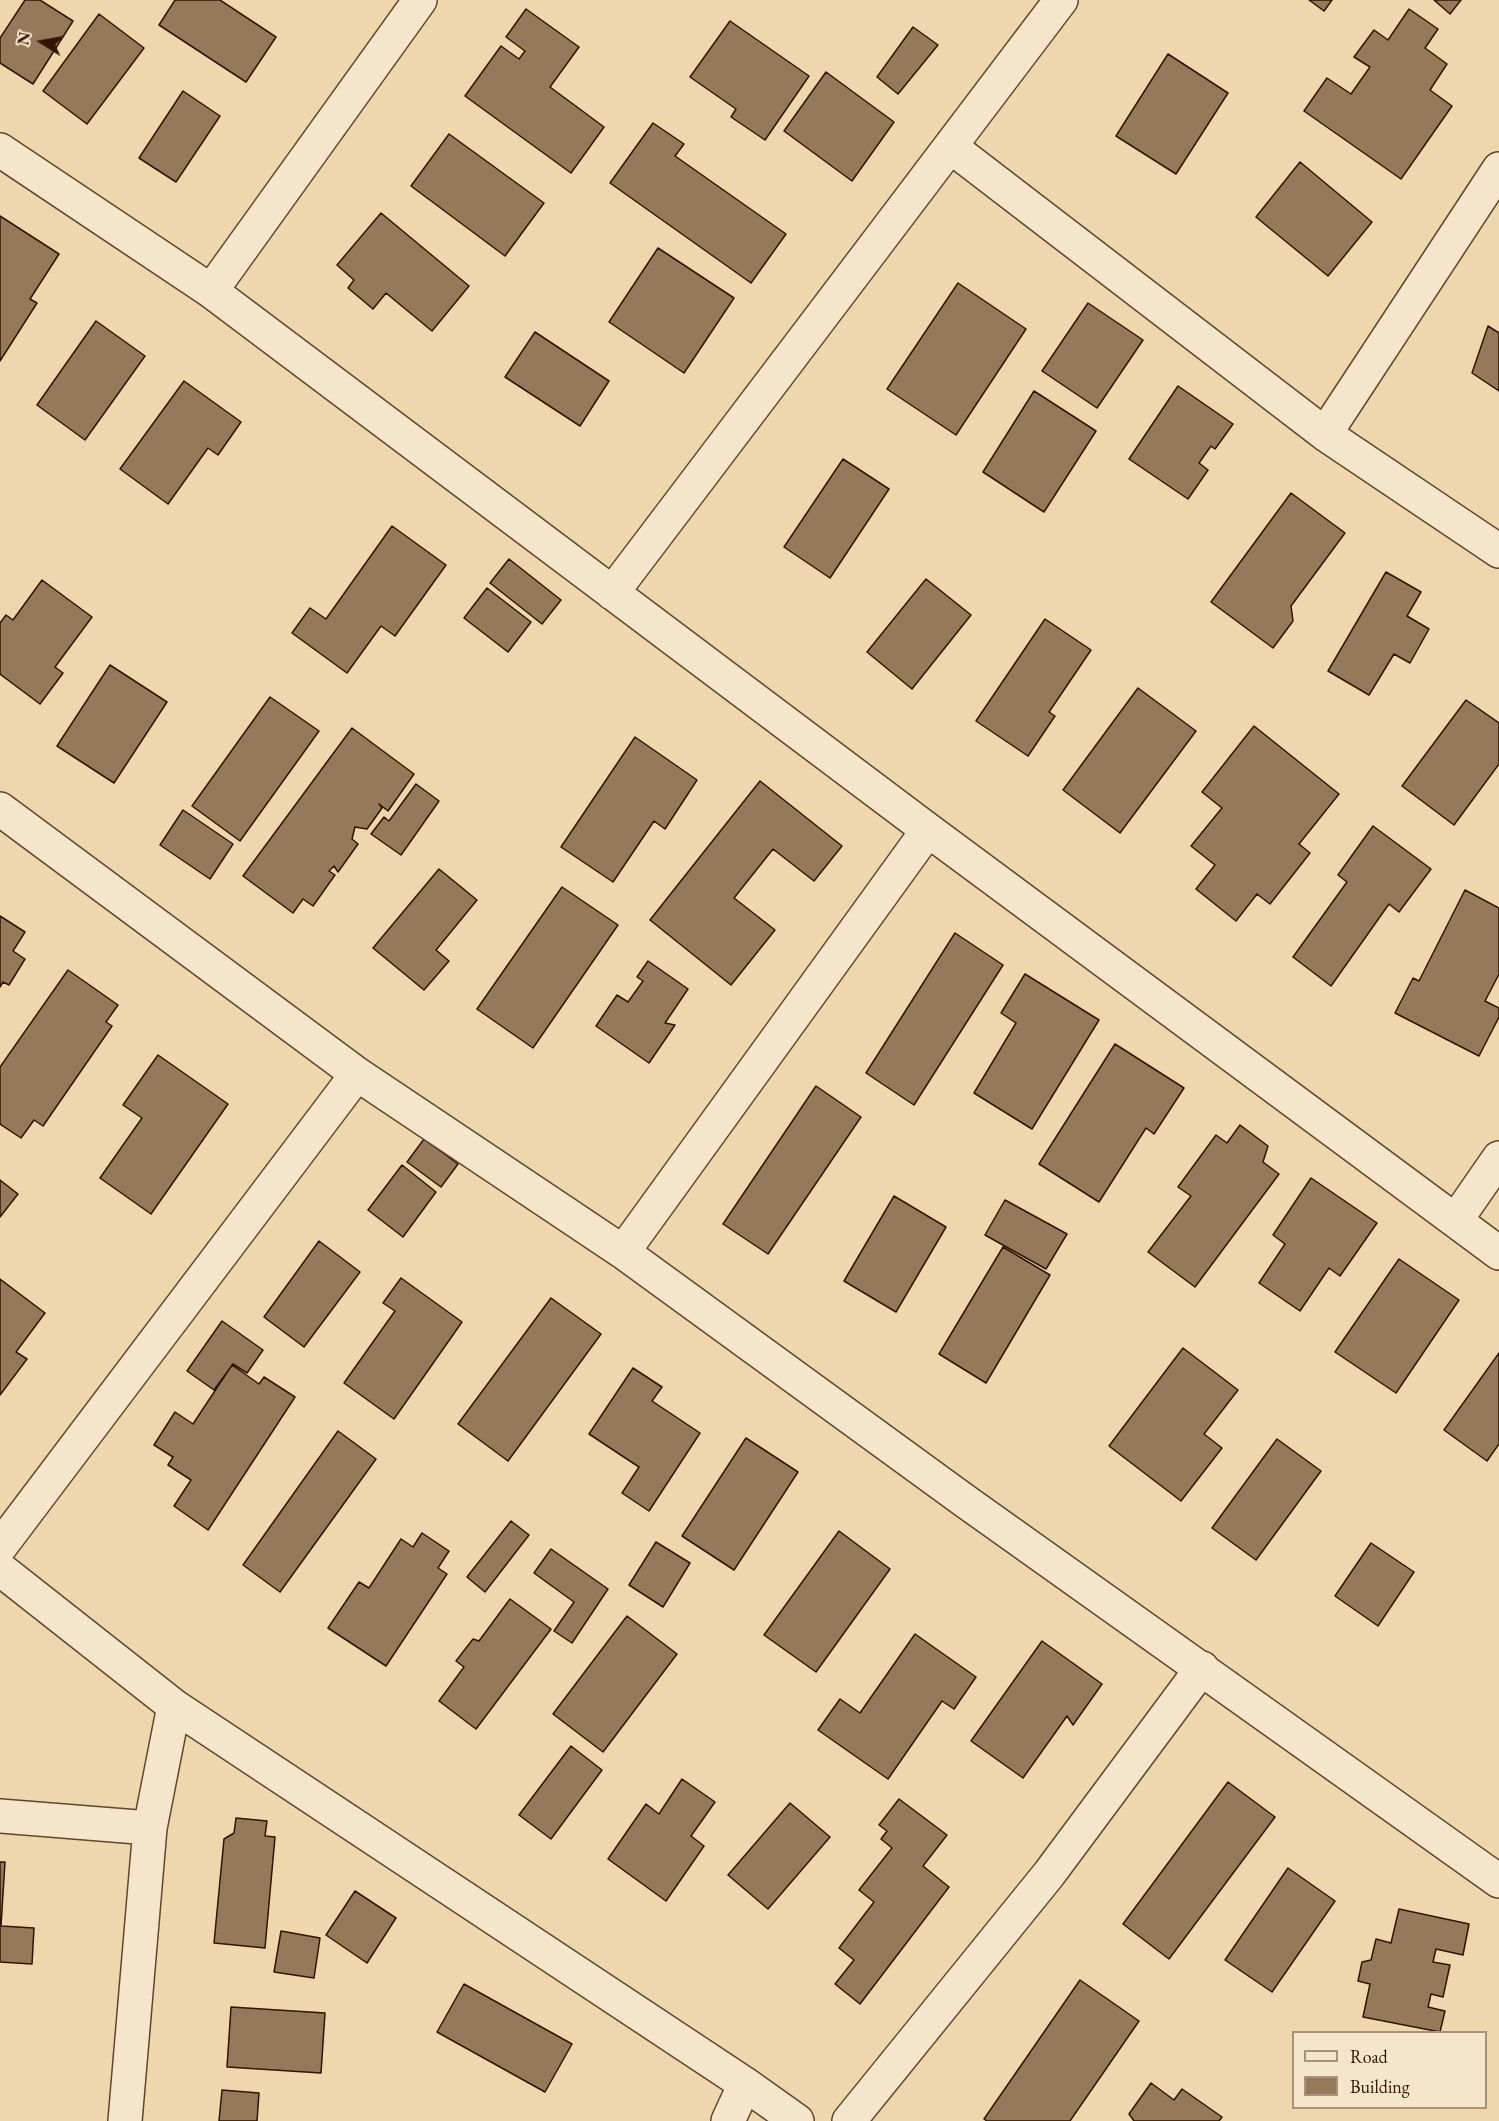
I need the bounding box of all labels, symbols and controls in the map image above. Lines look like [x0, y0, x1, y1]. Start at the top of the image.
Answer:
north arrow [12, 12, 72, 72]
text: N [12, 30, 35, 47]
legend [1292, 2031, 1487, 2109]
text: Road [1350, 2045, 1388, 2068]
text: Building [1350, 2075, 1410, 2098]

